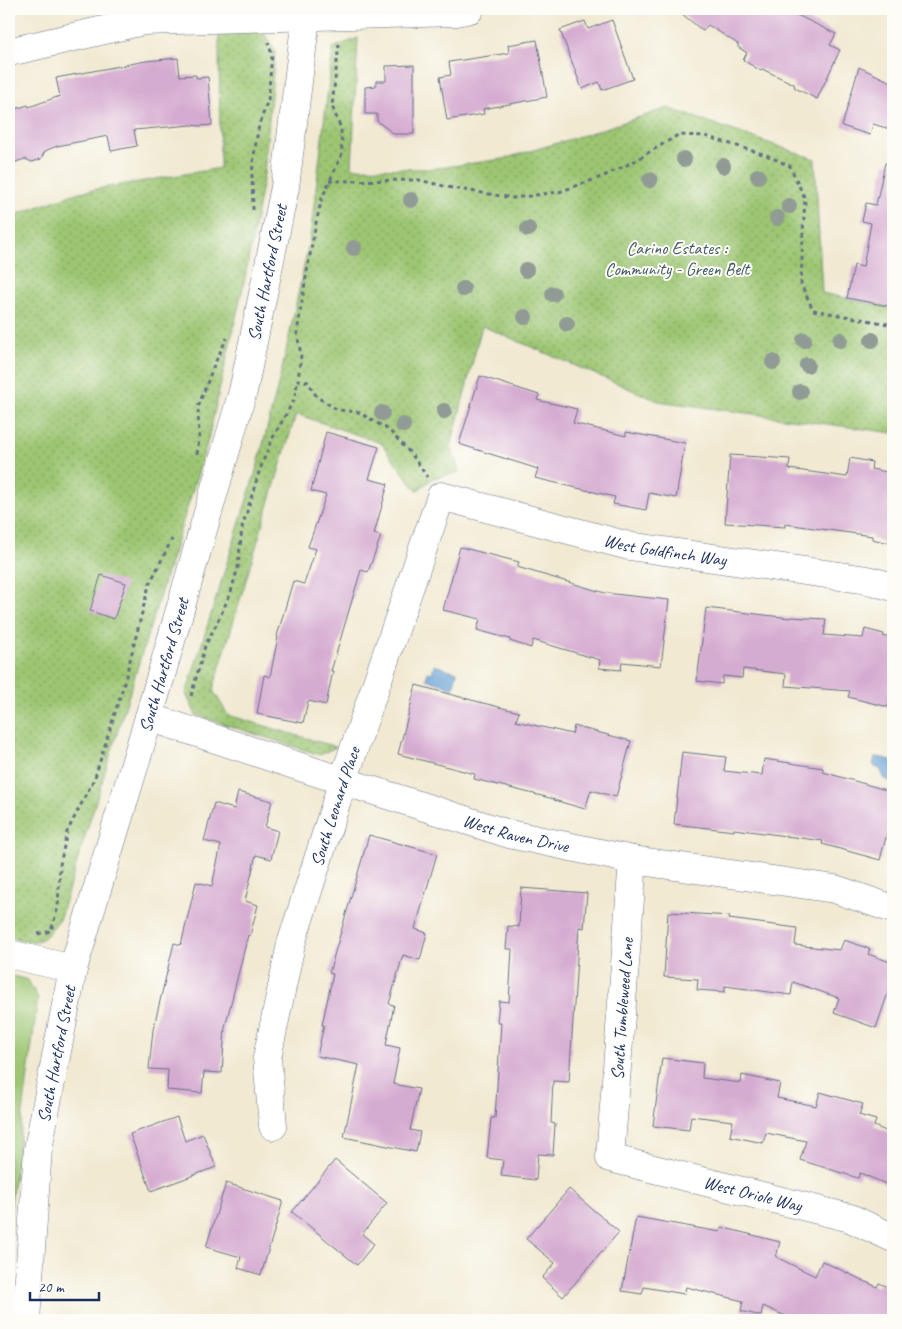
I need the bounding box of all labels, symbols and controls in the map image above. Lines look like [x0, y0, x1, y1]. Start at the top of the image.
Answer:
street label: South Hartford Street [243, 201, 292, 343]
park label: Carino Estates : Community - Green Belt [605, 237, 751, 280]
street label: West Goldfinch Way [601, 529, 730, 571]
street label: South Hartford Street [134, 594, 194, 735]
street label: South Leonard Place [305, 743, 365, 869]
street label: West Raven Drive [460, 809, 572, 857]
street label: South Tumbleweed Lane [606, 936, 638, 1081]
street label: South Hartford Street [32, 982, 81, 1124]
street label: West Oriole Way [701, 1171, 806, 1217]
scale bar [30, 1269, 99, 1301]
text: 20 m [38, 1278, 65, 1297]

